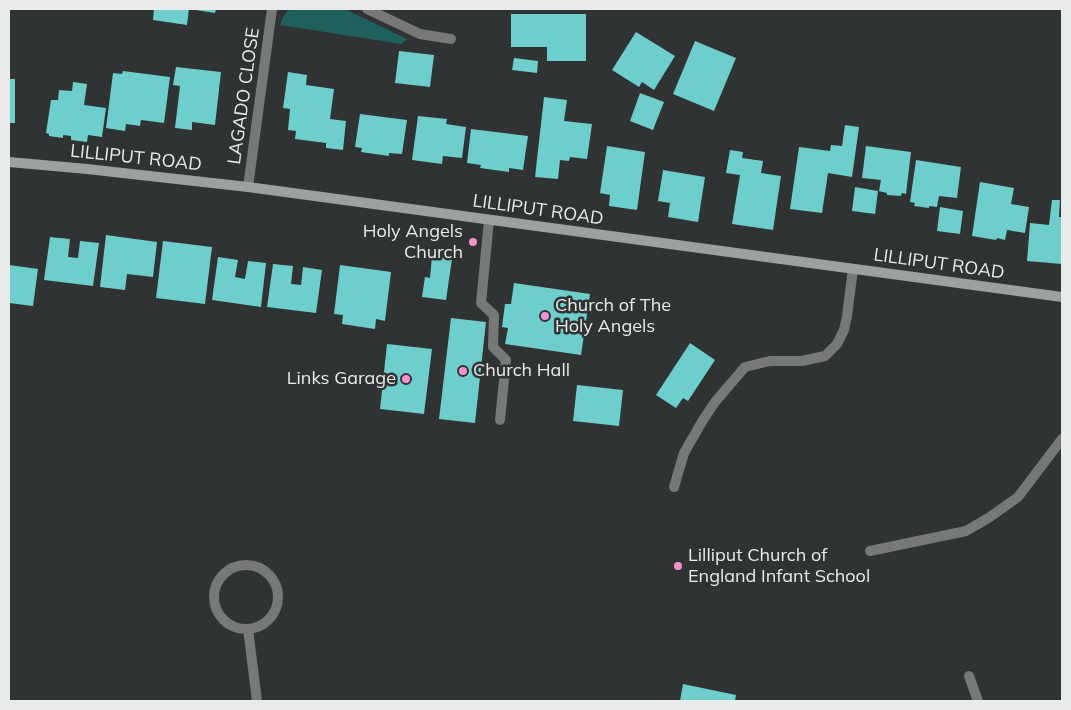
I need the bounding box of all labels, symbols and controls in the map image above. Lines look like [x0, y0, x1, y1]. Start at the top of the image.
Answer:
street label: LAGADO CLOSE [224, 26, 264, 166]
street label: LILLIPUT ROAD [69, 140, 203, 176]
street label: LILLIPUT ROAD [471, 190, 605, 230]
place label: Holy Angels Church [363, 221, 463, 264]
marker: Holy Angels Church [467, 236, 479, 248]
street label: LILLIPUT ROAD [872, 244, 1006, 284]
place label: Church of The Holy Angels [555, 295, 671, 338]
marker: Church of The Holy Angels [539, 310, 551, 322]
place label: Church Hall [473, 360, 570, 382]
marker: Church Hall [457, 365, 469, 377]
place label: Links Garage [287, 368, 396, 390]
marker: Links Garage [400, 373, 412, 385]
place label: Lilliput Church of England Infant School [688, 545, 870, 588]
marker: Lilliput Church of England Infant School [672, 560, 684, 572]

